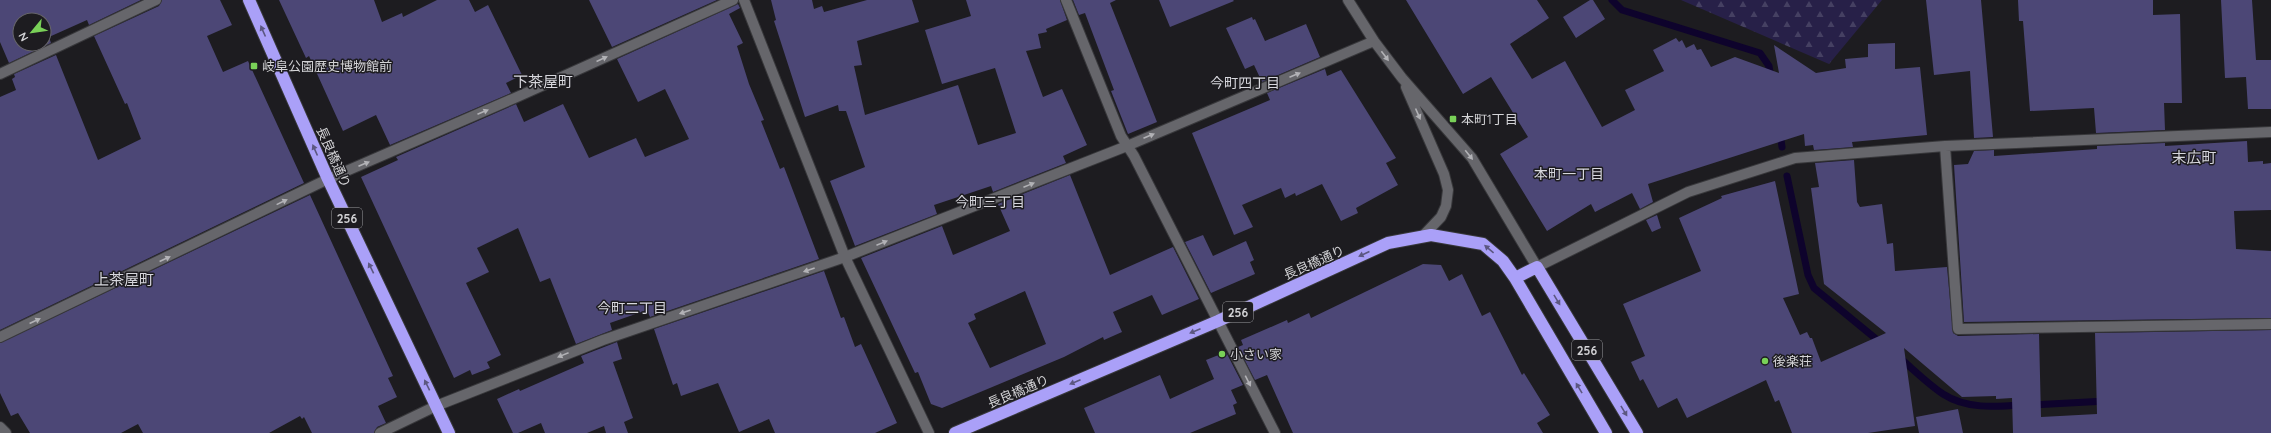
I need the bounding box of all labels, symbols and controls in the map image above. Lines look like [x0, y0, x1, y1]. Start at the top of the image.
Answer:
north arrow [12, 12, 52, 52]
one-way arrow [259, 25, 265, 37]
text: N [15, 30, 31, 44]
one-way arrow [1381, 50, 1390, 61]
one-way arrow [596, 56, 608, 62]
place label: 岐阜公園歴史博物館前 [262, 58, 392, 74]
marker: 岐阜公園歴史博物館前 [249, 61, 259, 71]
district label: 下茶屋町 [513, 72, 573, 91]
one-way arrow [1289, 72, 1300, 78]
district label: 今町四丁目 [1210, 74, 1280, 92]
one-way arrow [1415, 108, 1421, 119]
one-way arrow [478, 109, 489, 115]
place label: 本町1丁目 [1461, 111, 1518, 127]
marker: 本町1丁目 [1448, 114, 1458, 124]
street label: 長良橋通り [313, 124, 355, 190]
one-way arrow [1144, 133, 1156, 139]
one-way arrow [312, 144, 318, 156]
district label: 末広町 [2171, 148, 2217, 167]
one-way arrow [1465, 149, 1474, 160]
one-way arrow [358, 160, 370, 167]
district label: 本町一丁目 [1534, 165, 1604, 183]
one-way arrow [1023, 181, 1035, 187]
district label: 今町三丁目 [955, 193, 1025, 211]
one-way arrow [276, 199, 288, 205]
road number: 256 [332, 208, 362, 228]
one-way arrow [876, 240, 887, 246]
street label: 長良橋通り [1281, 241, 1347, 283]
one-way arrow [1483, 245, 1494, 254]
one-way arrow [1358, 252, 1370, 258]
one-way arrow [160, 256, 171, 262]
one-way arrow [368, 262, 374, 274]
one-way arrow [802, 267, 814, 273]
district label: 上茶屋町 [94, 270, 154, 289]
one-way arrow [1553, 294, 1560, 306]
district label: 今町二丁目 [597, 299, 667, 317]
road number: 256 [1223, 302, 1253, 322]
one-way arrow [679, 309, 691, 315]
one-way arrow [30, 318, 41, 324]
one-way arrow [1189, 328, 1200, 334]
road number: 256 [1572, 340, 1602, 360]
place label: 小さい家 [1230, 346, 1282, 362]
marker: 小さい家 [1217, 349, 1227, 359]
one-way arrow [557, 353, 569, 359]
place label: 後楽荘 [1773, 353, 1812, 369]
marker: 後楽荘 [1760, 356, 1770, 366]
street label: 長良橋通り [985, 371, 1051, 411]
one-way arrow [1245, 375, 1252, 386]
one-way arrow [1069, 379, 1081, 385]
one-way arrow [424, 380, 430, 391]
one-way arrow [1575, 382, 1582, 393]
one-way arrow [1620, 405, 1627, 417]

